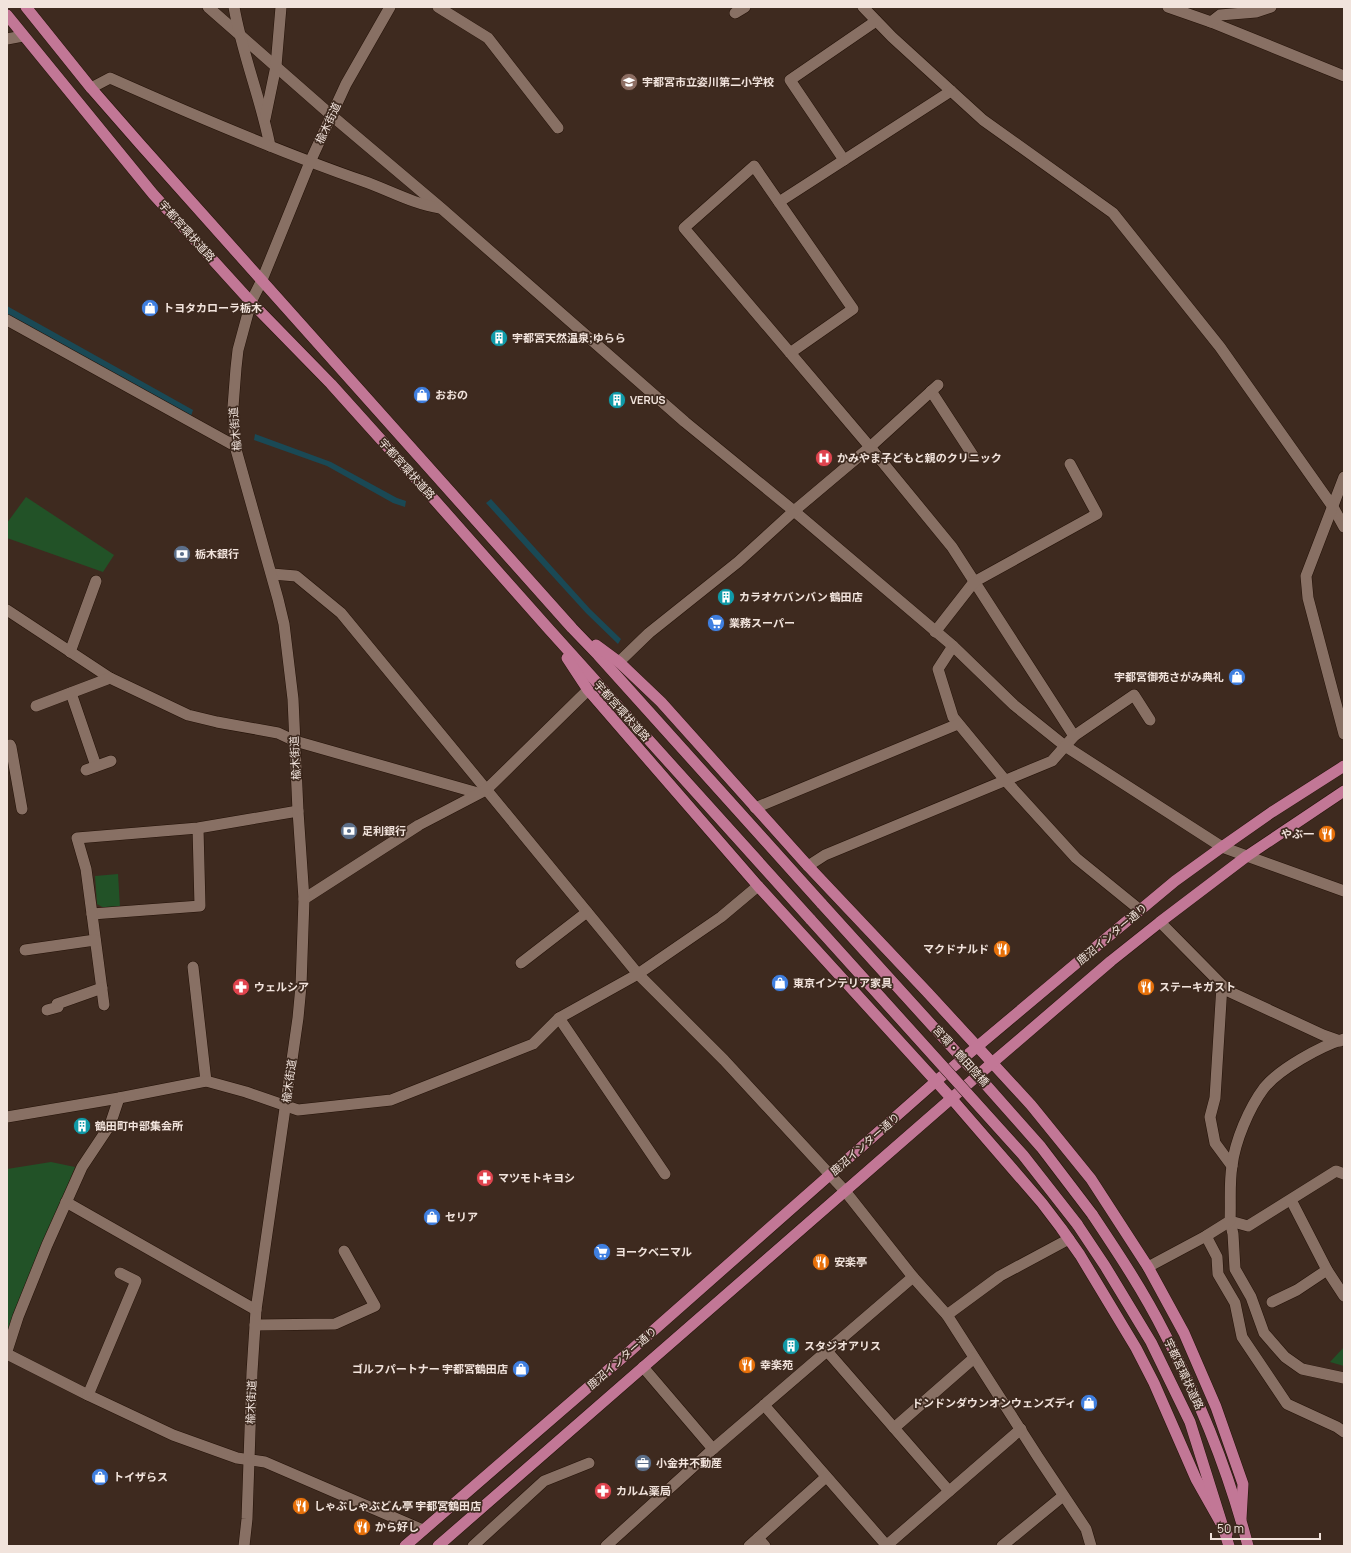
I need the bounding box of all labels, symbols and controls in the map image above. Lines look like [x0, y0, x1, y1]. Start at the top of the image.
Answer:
school or university icon: 宇都宮市立姿川第二小学校 [619, 72, 639, 92]
place label: 宇都宮市立姿川第二小学校 [642, 74, 774, 89]
street label: 楡木街道 [311, 100, 344, 146]
street label: 宇都宮環状道路 [156, 197, 219, 264]
shop icon: トヨタカローラ栃木 [140, 298, 160, 318]
place label: トヨタカローラ栃木 [163, 300, 262, 315]
building icon: 宇都宮天然温泉;ゆらら [489, 328, 509, 348]
place label: 宇都宮天然温泉;ゆらら [512, 330, 626, 345]
shop icon: おおの [412, 385, 432, 405]
place label: おおの [435, 387, 468, 402]
building icon: VERUS [607, 390, 627, 410]
place label: VERUS [630, 392, 666, 407]
street label: 楡木街道 [225, 406, 244, 452]
street label: 宇都宮環状道路 [376, 435, 439, 502]
hospital icon: かみやま子どもと親のクリニック [814, 448, 834, 468]
place label: かみやま子どもと親のクリニック [837, 450, 1002, 465]
bank icon: 栃木銀行 [172, 544, 192, 564]
place label: 栃木銀行 [195, 546, 239, 561]
building icon: カラオケバンバン 鶴田店 [716, 587, 736, 607]
place label: カラオケバンバン 鶴田店 [739, 589, 863, 604]
supermarket icon: 業務スーパー [706, 613, 726, 633]
place label: 業務スーパー [729, 615, 795, 630]
shop icon: 宇都宮御苑さがみ典礼 [1227, 667, 1247, 687]
place label: 宇都宮御苑さがみ典礼 [1114, 669, 1224, 684]
street label: 宇都宮環状道路 [591, 677, 654, 744]
street label: 楡木街道 [286, 736, 303, 780]
bank icon: 足利銀行 [339, 821, 359, 841]
place label: 足利銀行 [362, 823, 406, 838]
restaurant icon: やぶ一 [1317, 824, 1337, 844]
place label: やぶ一 [1281, 826, 1314, 841]
street label: 鹿沼インター通り [1073, 900, 1150, 968]
restaurant icon: マクドナルド [992, 939, 1012, 959]
place label: マクドナルド [923, 941, 989, 956]
shop icon: 東京インテリア家具 [770, 973, 790, 993]
place label: 東京インテリア家具 [793, 975, 892, 990]
pharmacy icon: ウェルシア [231, 977, 251, 997]
restaurant icon: ステーキガスト [1136, 977, 1156, 997]
place label: ウェルシア [254, 979, 309, 994]
place label: ステーキガスト [1159, 979, 1236, 994]
street label: 宮環・鶴田陸橋 [930, 1022, 993, 1089]
street label: 楡木街道 [278, 1058, 299, 1104]
street label: 鹿沼インター通り [827, 1109, 903, 1178]
building icon: 鶴田町中部集会所 [72, 1116, 92, 1136]
place label: 鶴田町中部集会所 [94, 1118, 183, 1133]
pharmacy icon: マツモトキヨシ [475, 1168, 495, 1188]
place label: マツモトキヨシ [498, 1170, 575, 1185]
shop icon: セリア [422, 1207, 442, 1227]
place label: セリア [445, 1209, 478, 1224]
supermarket icon: ヨークベニマル [592, 1242, 612, 1262]
place label: ヨークベニマル [615, 1244, 692, 1259]
restaurant icon: 安楽亭 [811, 1252, 831, 1272]
place label: 安楽亭 [834, 1254, 867, 1269]
street label: 鹿沼インター通り [584, 1323, 660, 1392]
building icon: スタジオアリス [781, 1336, 801, 1356]
street label: 宇都宮環状道路 [1161, 1336, 1208, 1412]
place label: スタジオアリス [804, 1338, 881, 1353]
restaurant icon: 幸楽苑 [737, 1355, 757, 1375]
place label: 幸楽苑 [760, 1357, 793, 1372]
shop icon: ゴルフパートナー 宇都宮鶴田店 [511, 1359, 531, 1379]
place label: ゴルフパートナー 宇都宮鶴田店 [352, 1361, 508, 1376]
street label: 楡木街道 [242, 1380, 259, 1424]
shop icon: ドンドンダウンオンウェンズディ [1079, 1393, 1099, 1413]
place label: ドンドンダウンオンウェンズディ [912, 1395, 1076, 1410]
office icon: 小金井不動産 [633, 1453, 653, 1473]
place label: 小金井不動産 [656, 1455, 722, 1470]
shop icon: トイザらス [90, 1467, 110, 1487]
place label: トイザらス [113, 1469, 168, 1484]
pharmacy icon: カルム薬局 [593, 1481, 613, 1501]
place label: カルム薬局 [616, 1483, 671, 1498]
restaurant icon: しゃぶしゃぶどん亭 宇都宮鶴田店 [291, 1496, 311, 1516]
place label: しゃぶしゃぶどん亭 宇都宮鶴田店 [314, 1498, 481, 1513]
scale bar [1211, 1515, 1320, 1541]
restaurant icon: から好し [352, 1517, 372, 1537]
place label: から好し [375, 1519, 419, 1534]
text: 50 m [1217, 1520, 1244, 1537]

